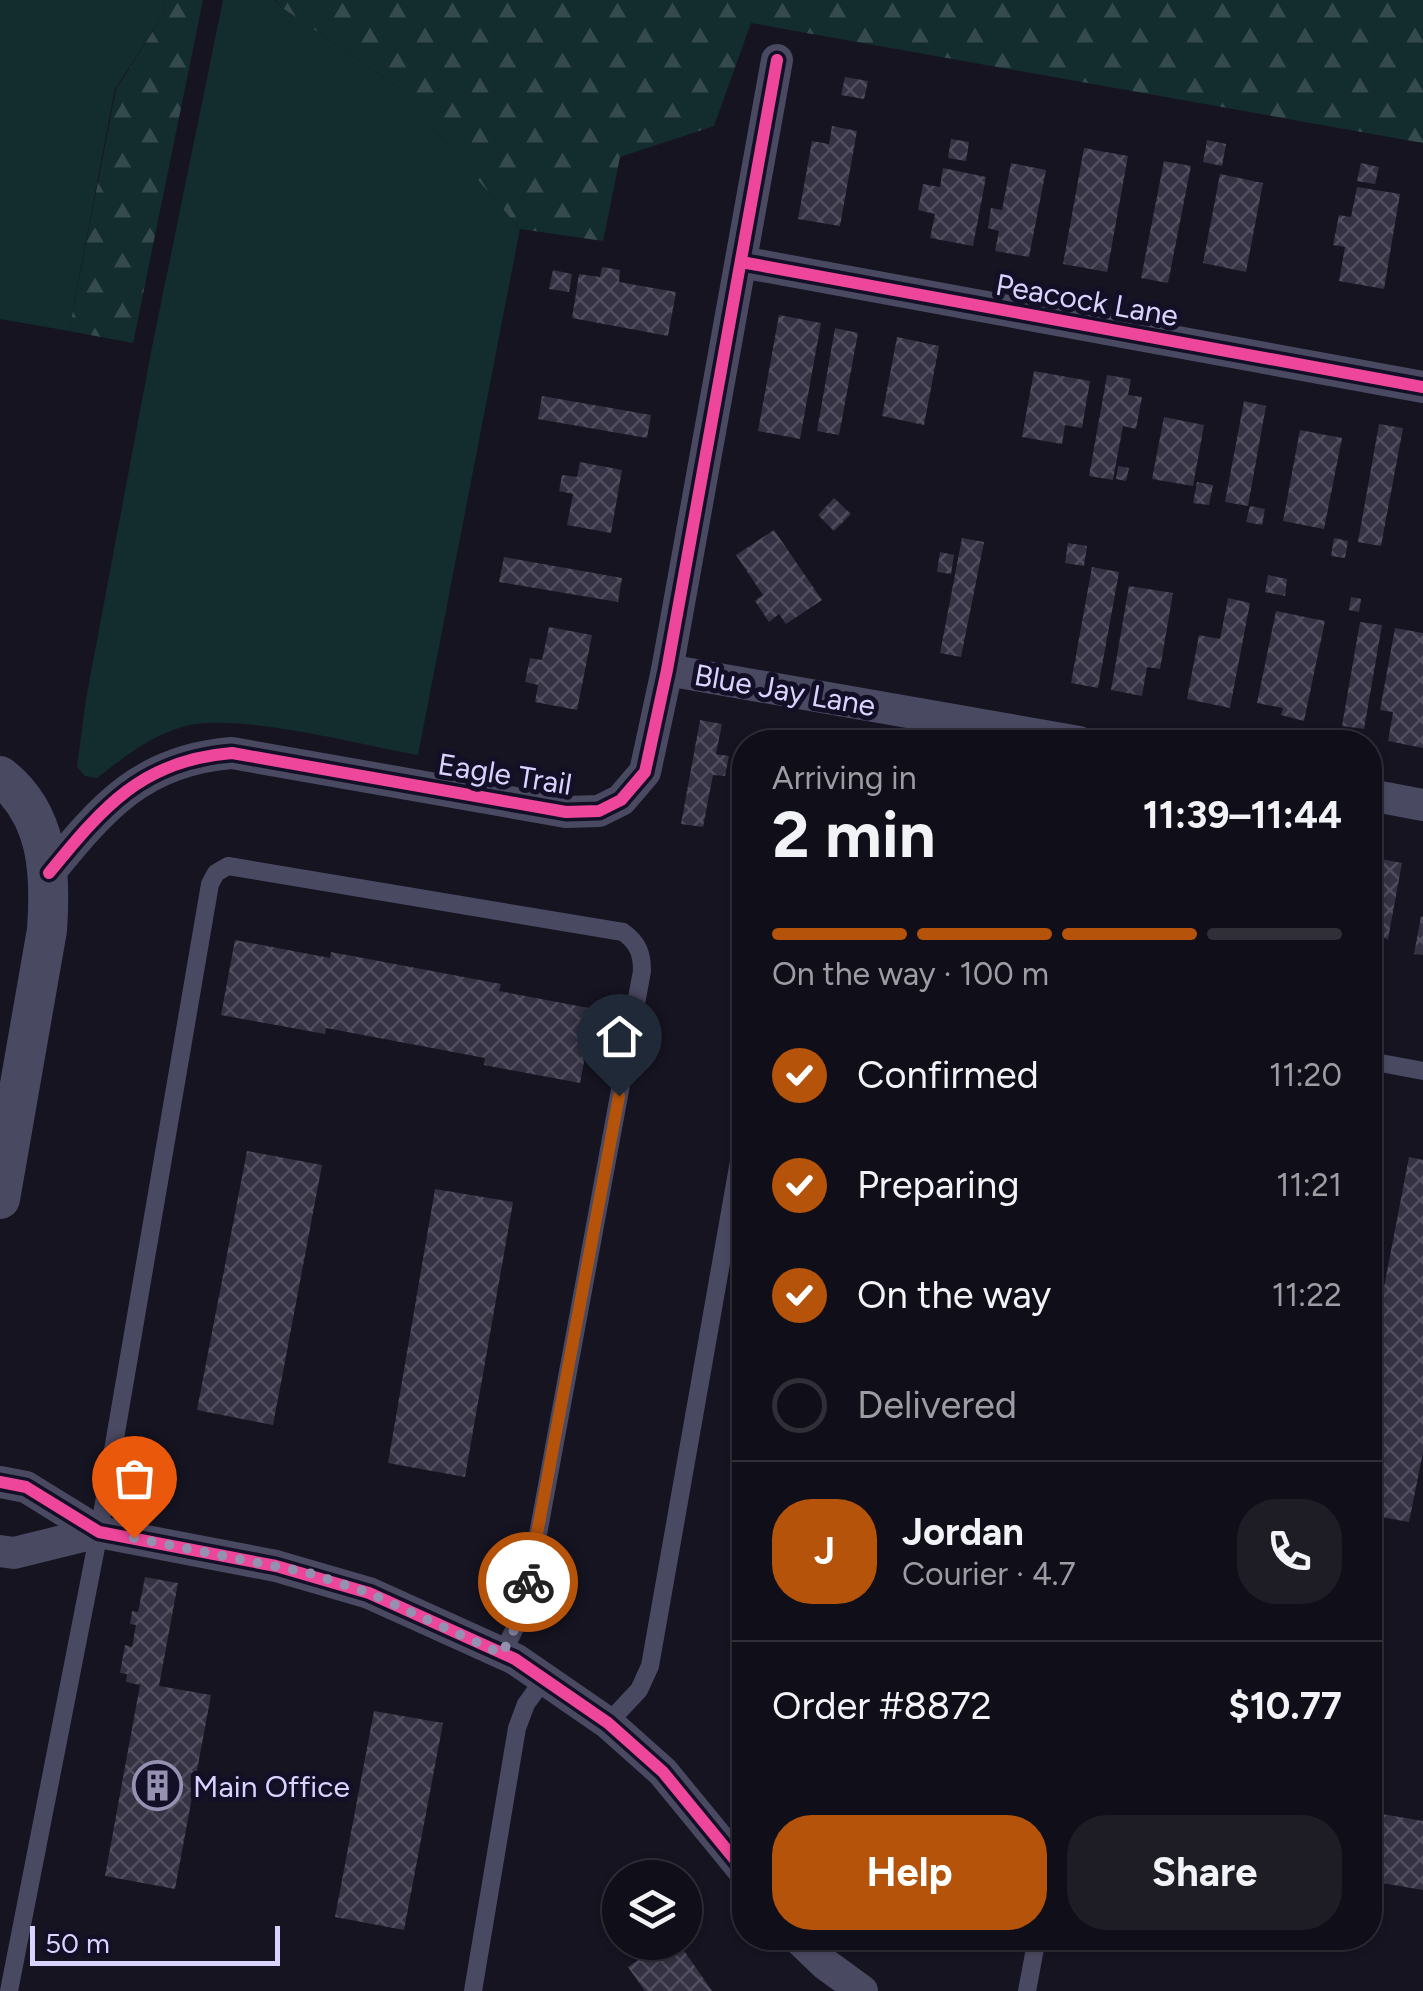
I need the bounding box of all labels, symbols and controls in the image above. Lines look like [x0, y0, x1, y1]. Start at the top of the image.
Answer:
street label: Peacock Lane [993, 266, 1181, 334]
street label: Blue Jay Lane [692, 656, 878, 724]
street label: Eagle Trail [435, 745, 575, 803]
text: Arriving in [772, 759, 917, 797]
text: 11:39–11:44 [1143, 792, 1342, 838]
text: 2 min [772, 795, 936, 873]
text: On the way · 100 m [772, 955, 1049, 993]
pin [577, 994, 662, 1097]
icon: home [592, 1009, 647, 1064]
icon: check [772, 1048, 827, 1103]
text: Confirmed [857, 1052, 1039, 1098]
text: 11:20 [1269, 1056, 1342, 1094]
icon: check [772, 1158, 827, 1213]
text: Preparing [857, 1162, 1019, 1208]
text: 11:21 [1276, 1166, 1342, 1204]
icon: check [772, 1268, 827, 1323]
text: On the way [857, 1272, 1051, 1318]
text: 11:22 [1272, 1276, 1342, 1314]
text: Delivered [857, 1382, 1017, 1428]
pin [92, 1436, 177, 1539]
icon: bag [107, 1451, 162, 1506]
button: phone [1237, 1499, 1342, 1604]
text: Jordan [902, 1509, 1024, 1555]
text: J [814, 1528, 835, 1574]
courier [478, 1532, 578, 1632]
icon: bike [501, 1555, 556, 1610]
text: Courier · 4.7 [902, 1555, 1076, 1593]
text: Order #8872 [772, 1683, 992, 1729]
text: $10.77 [1229, 1683, 1342, 1729]
building icon: Main Office [132, 1760, 184, 1812]
place label: Main Office [193, 1768, 350, 1805]
button: Help [772, 1815, 1047, 1930]
button: Share [1067, 1815, 1342, 1930]
map controls [602, 1860, 702, 1960]
button: layers [602, 1860, 702, 1960]
scale bar [30, 1921, 280, 1966]
text: 50 m [45, 1926, 110, 1960]

